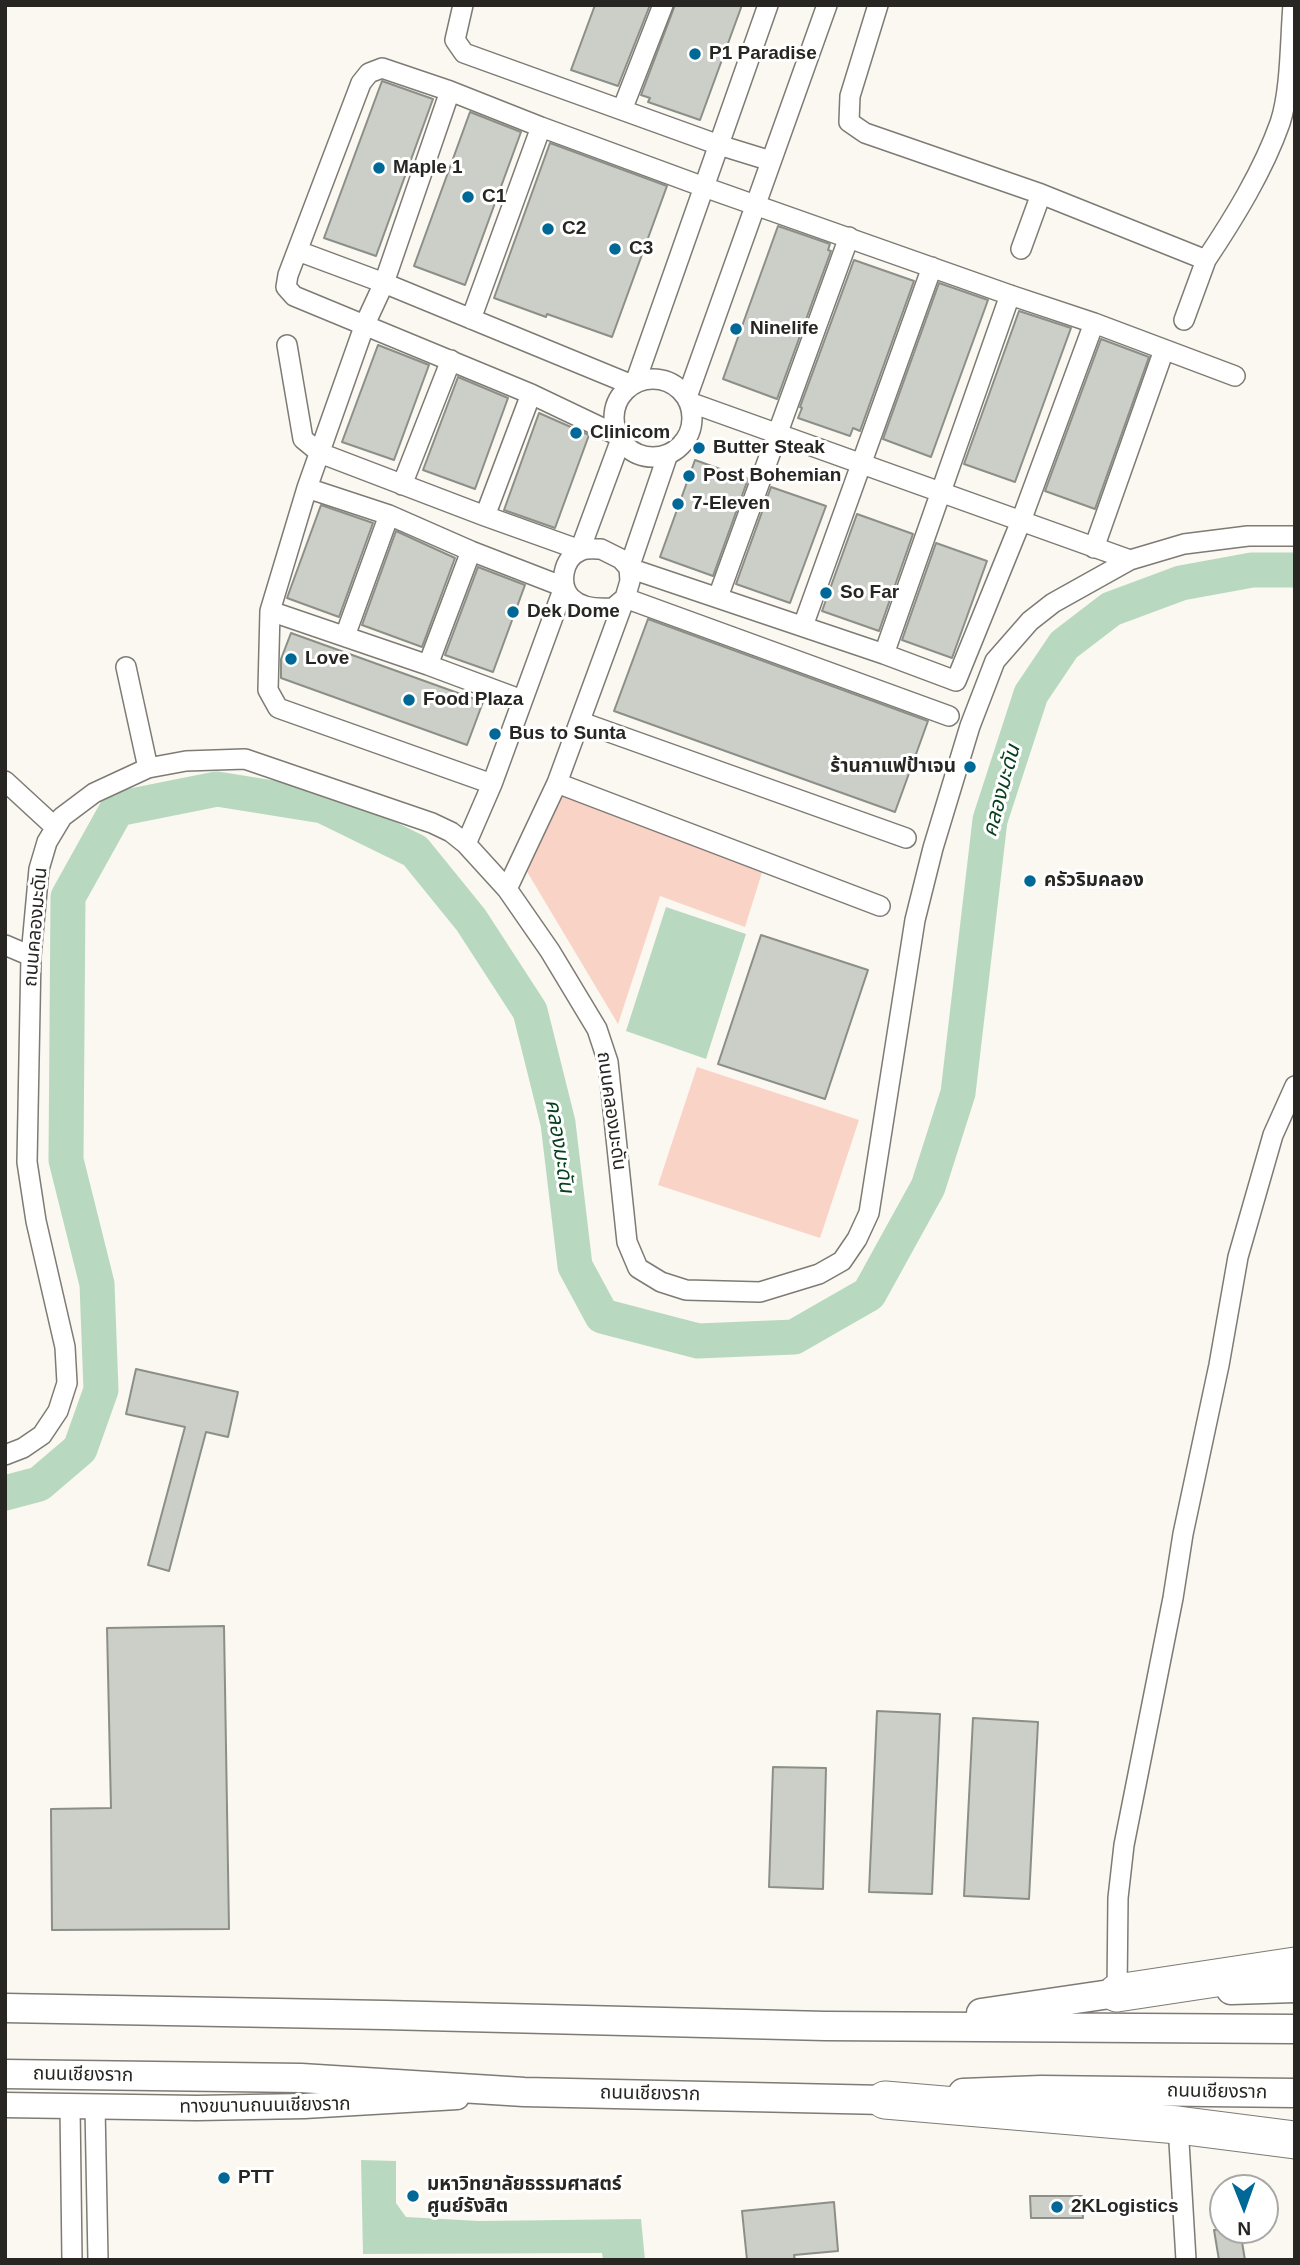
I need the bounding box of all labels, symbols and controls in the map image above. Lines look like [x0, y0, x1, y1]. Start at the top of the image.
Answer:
place label: P1 Paradise [709, 43, 817, 65]
marker: P1 Paradise [687, 46, 703, 62]
place label: Maple 1 [393, 157, 463, 179]
marker: Maple 1 [371, 160, 387, 176]
place label: C1 [482, 186, 506, 208]
marker: C1 [460, 189, 476, 205]
place label: C2 [562, 218, 586, 240]
marker: C2 [540, 221, 556, 237]
place label: C3 [629, 238, 653, 260]
marker: C3 [607, 241, 623, 257]
place label: Ninelife [750, 318, 819, 340]
marker: Ninelife [728, 321, 744, 337]
place label: Clinicom [590, 422, 670, 444]
marker: Clinicom [568, 425, 584, 441]
place label: Butter Steak [713, 437, 825, 459]
marker: Butter Steak [691, 440, 707, 456]
place label: Post Bohemian [703, 465, 841, 487]
marker: Post Bohemian [681, 468, 697, 484]
place label: 7-Eleven [692, 493, 770, 515]
marker: 7-Eleven [670, 496, 686, 512]
place label: So Far [840, 582, 899, 604]
marker: So Far [818, 585, 834, 601]
place label: Dek Dome [527, 601, 620, 623]
marker: Dek Dome [505, 604, 521, 620]
place label: Love [305, 648, 349, 670]
marker: Love [283, 651, 299, 667]
place label: Food Plaza [423, 689, 523, 711]
marker: Food Plaza [401, 692, 417, 708]
place label: Bus to Sunta [509, 723, 626, 745]
marker: Bus to Sunta [487, 726, 503, 742]
water label: คลองมะดัน [978, 742, 1026, 840]
place label: ร้านกาแฟป้าเจน [830, 756, 956, 778]
marker: ร้านกาแฟป้าเจน [962, 759, 978, 775]
street label: ถนนคลองมะดัน [19, 866, 53, 988]
place label: ครัวริมคลอง [1044, 870, 1144, 892]
marker: ครัวริมคลอง [1022, 873, 1038, 889]
street label: ถนนคลองมะดัน [591, 1050, 631, 1172]
water label: คลองมะดัน [539, 1098, 579, 1194]
street label: ถนนเชียงราก [33, 2063, 133, 2087]
street label: ถนนเชียงราก [1167, 2080, 1267, 2104]
street label: ถนนเชียงราก [600, 2082, 700, 2106]
street label: ทางขนานถนนเชียงราก [179, 2093, 351, 2119]
place label: PTT [238, 2167, 274, 2189]
marker: PTT [216, 2170, 232, 2186]
place label: มหาวิทยาลัยธรรมศาสตร์ ศูนย์รังสิต [427, 2174, 622, 2218]
north arrow [1209, 2174, 1279, 2244]
marker: มหาวิทยาลัยธรรมศาสตร์ ศูนย์รังสิต [405, 2188, 421, 2204]
place label: 2KLogistics [1071, 2196, 1179, 2218]
marker: 2KLogistics [1049, 2199, 1065, 2215]
text: N [1237, 2218, 1251, 2239]

